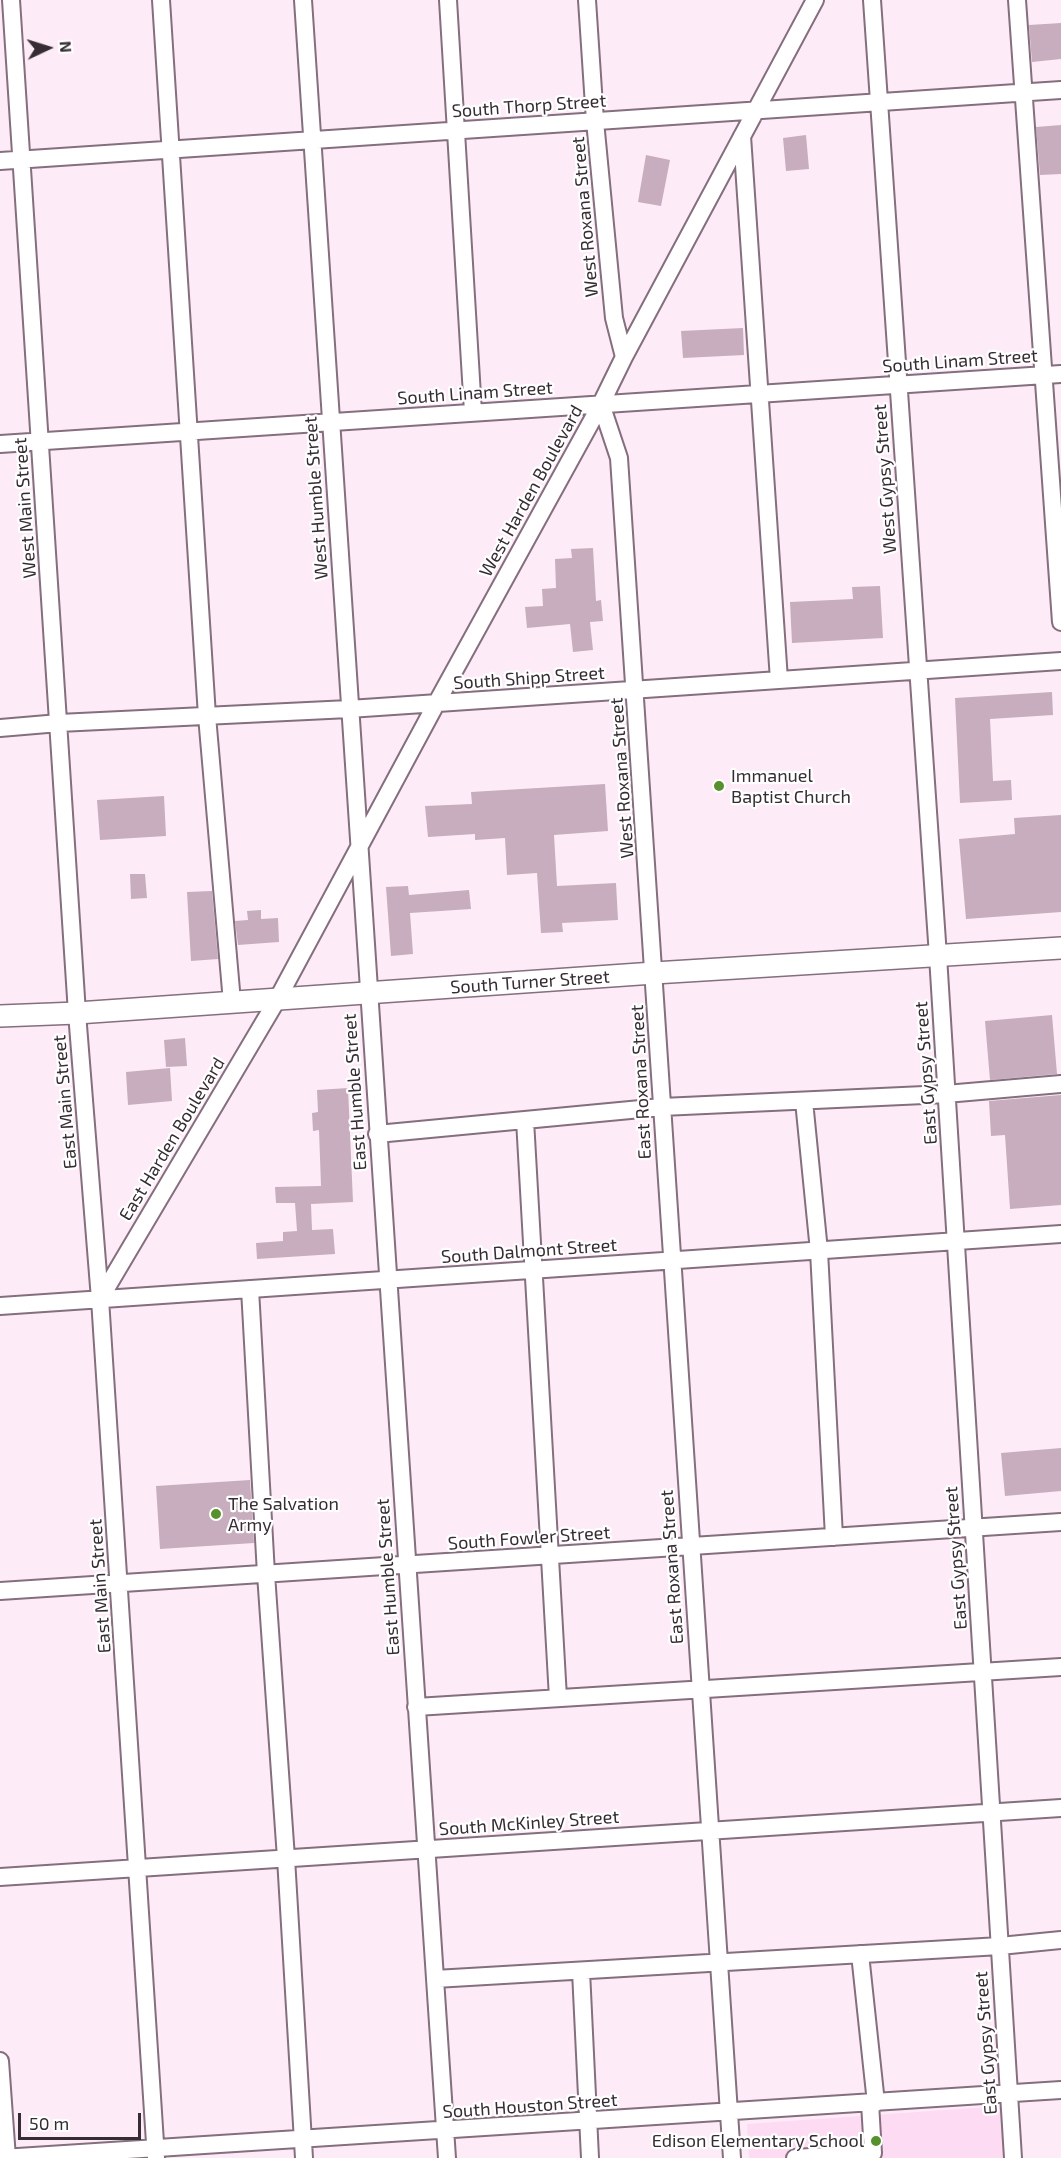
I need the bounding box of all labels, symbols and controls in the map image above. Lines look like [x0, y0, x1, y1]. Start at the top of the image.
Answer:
north arrow [18, 18, 78, 78]
text: N [57, 40, 76, 53]
street label: South Thorp Street [451, 90, 607, 122]
street label: West Roxana Street [567, 136, 603, 298]
street label: South Linam Street [882, 345, 1038, 377]
street label: South Linam Street [397, 377, 553, 409]
street label: West Harden Boulevard [475, 401, 587, 581]
street label: West Gypsy Street [869, 403, 901, 555]
street label: West Humble Street [300, 416, 332, 580]
street label: West Main Street [9, 437, 41, 579]
street label: South Shipp Street [453, 662, 605, 694]
street label: West Roxana Street [606, 697, 638, 859]
place label: Immanuel Baptist Church [731, 765, 851, 808]
marker: Immanuel Baptist Church [712, 779, 726, 793]
street label: South Turner Street [450, 966, 610, 998]
street label: East Gypsy Street [910, 1000, 942, 1146]
street label: East Roxana Street [626, 1004, 656, 1160]
street label: East Humble Street [339, 1013, 371, 1171]
street label: East Main Street [48, 1034, 82, 1170]
street label: East Harden Boulevard [115, 1053, 229, 1225]
street label: South Dalmont Street [440, 1234, 618, 1268]
street label: East Gypsy Street [940, 1485, 972, 1631]
street label: East Roxana Street [656, 1489, 688, 1645]
place label: The Salvation Army [228, 1493, 339, 1536]
street label: East Humble Street [372, 1498, 404, 1656]
marker: The Salvation Army [209, 1507, 223, 1521]
street label: East Main Street [85, 1518, 115, 1654]
street label: South Fowler Street [447, 1522, 611, 1554]
street label: South McKinley Street [438, 1806, 620, 1840]
street label: East Gypsy Street [970, 1970, 1002, 2116]
street label: South Houston Street [442, 2089, 618, 2123]
scale bar [21, 2101, 144, 2139]
text: 50 m [29, 2112, 69, 2134]
place label: Edison Elementary School [652, 2130, 864, 2152]
marker: Edison Elementary School [869, 2134, 883, 2148]

